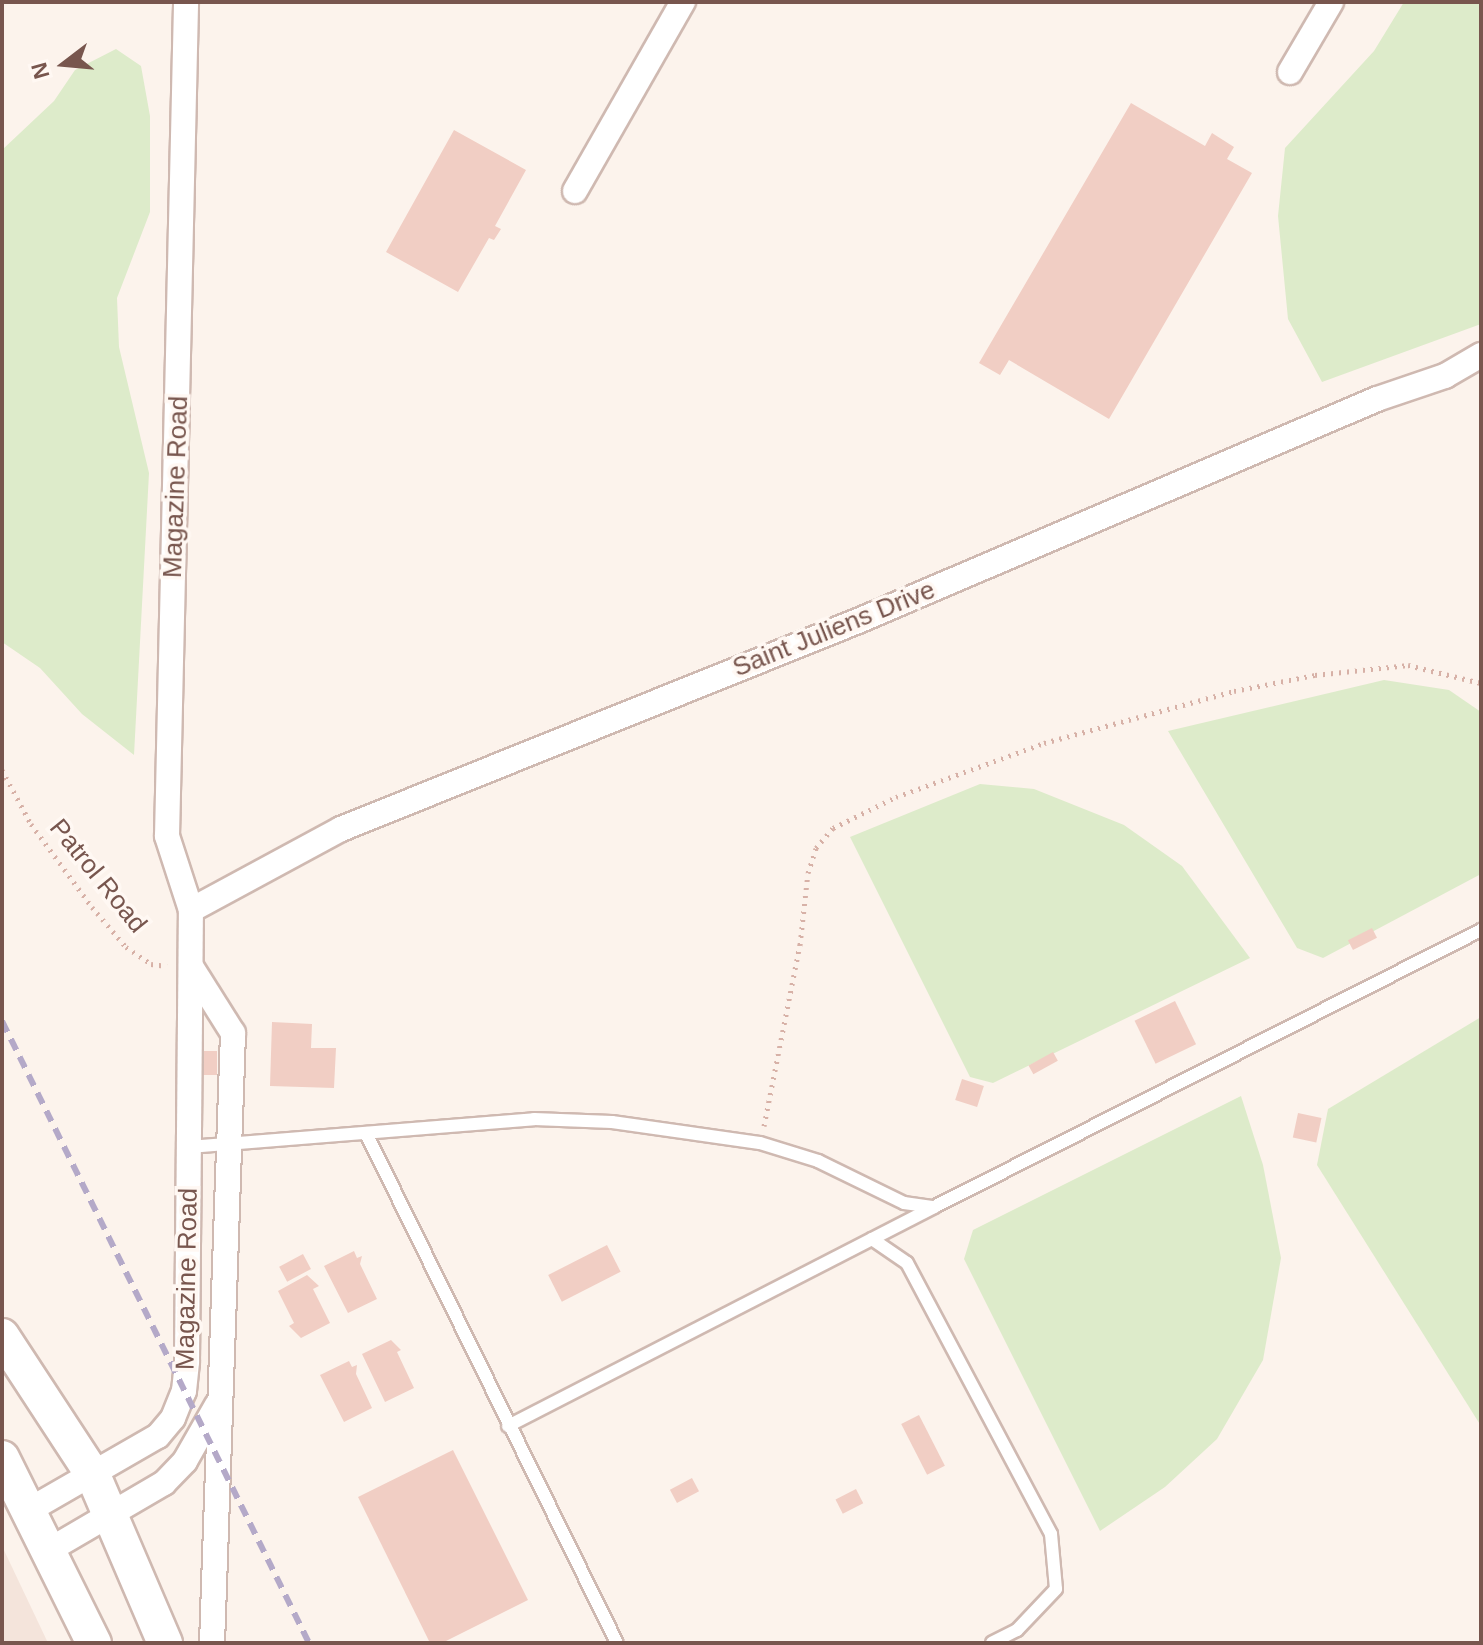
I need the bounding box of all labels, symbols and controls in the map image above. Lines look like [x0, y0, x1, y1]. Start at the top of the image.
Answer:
north arrow [24, 24, 104, 104]
text: N [26, 60, 55, 82]
street label: Magazine Road [157, 395, 195, 579]
street label: Saint Juliens Drive [728, 574, 940, 684]
street label: Patrol Road [43, 813, 153, 939]
street label: Magazine Road [170, 1188, 204, 1370]

